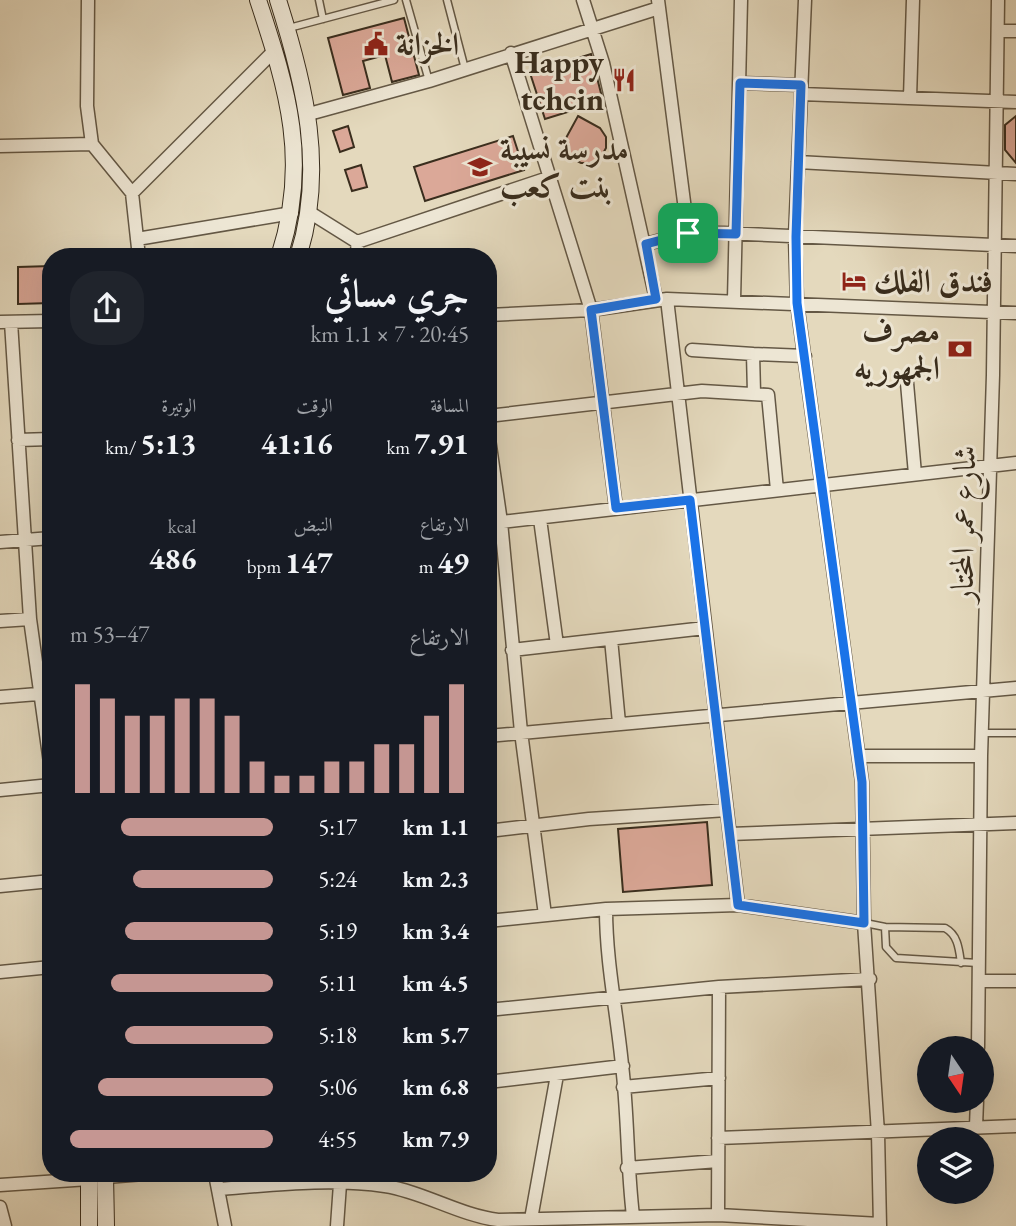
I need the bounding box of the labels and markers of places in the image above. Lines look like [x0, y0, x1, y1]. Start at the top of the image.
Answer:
place label: الخزانة [396, 23, 459, 65]
public building icon: الخزانة [362, 30, 390, 58]
place label: Happy tchcin [514, 41, 605, 120]
restaurant icon: Happy tchcin [610, 66, 638, 94]
place label: مدرسة نسيبة بنت كعب [500, 128, 629, 207]
school or university icon: مدرسة نسيبة بنت كعب [466, 153, 494, 181]
pin [658, 203, 718, 263]
place label: فندق الفلك [874, 260, 993, 302]
hotel icon: فندق الفلك [840, 267, 868, 295]
place label: مصرف الجمهوريه [854, 310, 940, 389]
bank icon: مصرف الجمهوريه [946, 335, 974, 363]

